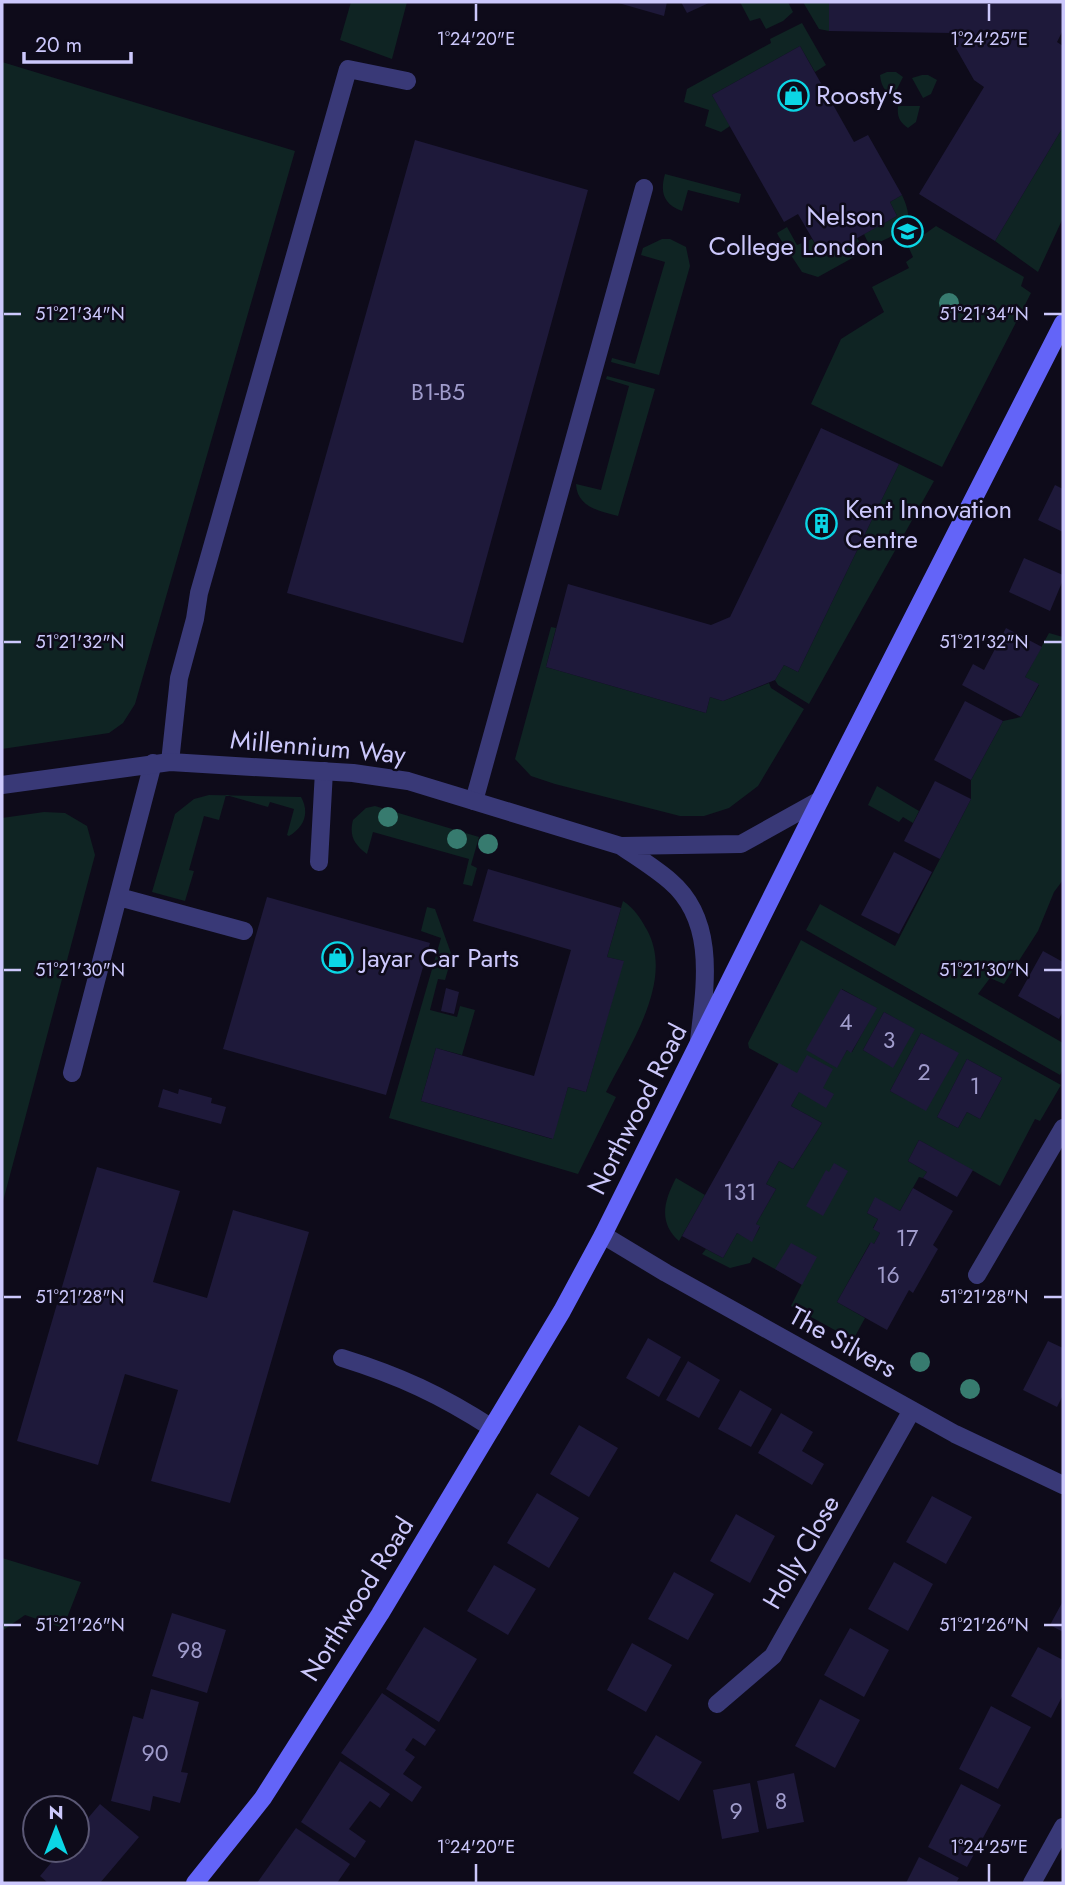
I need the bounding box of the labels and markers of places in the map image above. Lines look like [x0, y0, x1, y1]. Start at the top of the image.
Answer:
place label: Roosty's [816, 76, 902, 114]
shop icon: Roosty's [776, 78, 810, 112]
place label: Nelson College London [708, 197, 884, 265]
school or university icon: Nelson College London [890, 214, 924, 248]
place label: Kent Innovation Centre [845, 490, 1012, 558]
building icon: Kent Innovation Centre [805, 507, 839, 541]
place label: Jayar Car Parts [358, 939, 519, 977]
shop icon: Jayar Car Parts [321, 941, 355, 975]

